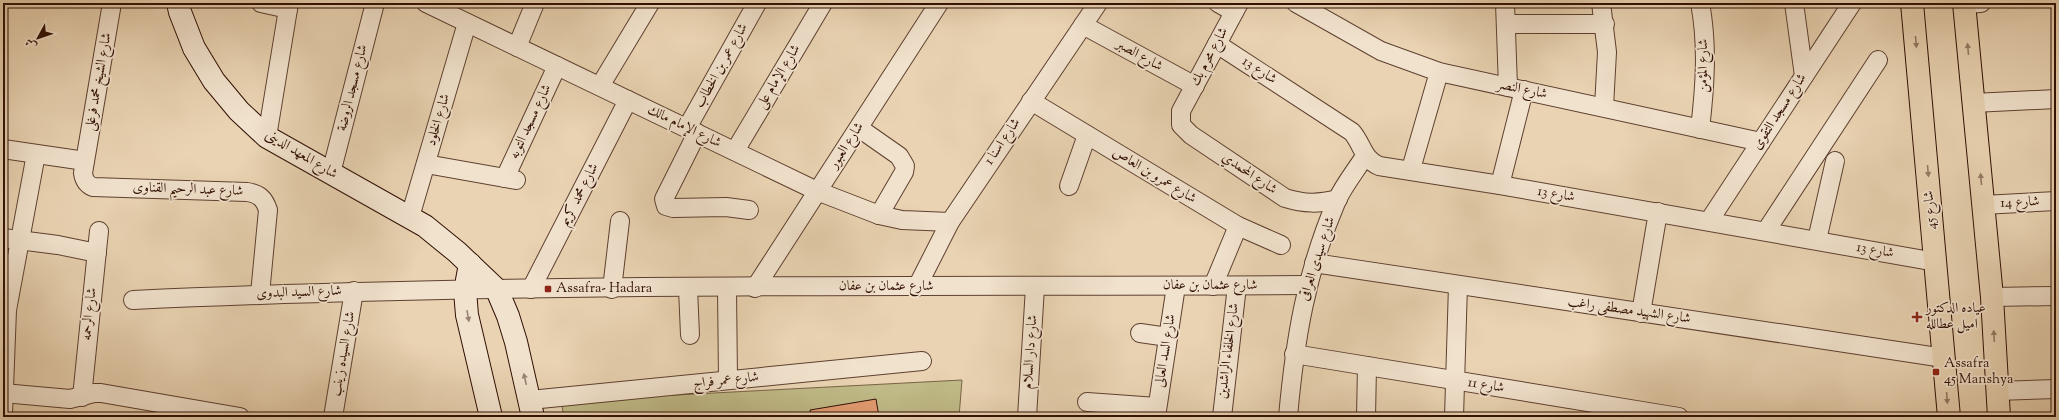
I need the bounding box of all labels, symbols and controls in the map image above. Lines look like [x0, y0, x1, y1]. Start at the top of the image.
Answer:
north arrow [18, 18, 58, 58]
street label: شارع عمر بن الخطاب [690, 20, 754, 112]
street label: شارع محرم بك [1186, 24, 1235, 90]
street label: شارع الشيخ محمد فرغلى [81, 31, 118, 133]
text: ش [21, 34, 41, 53]
street label: شارع الصبر [1110, 34, 1166, 77]
one-way arrow [1913, 36, 1919, 48]
street label: شارع المؤمن [1694, 39, 1714, 93]
street label: شارع الإمام على [752, 41, 807, 114]
street label: شارع مسجد الروضة [333, 43, 373, 133]
one-way arrow [1965, 43, 1972, 55]
street label: شارع 13 [1238, 52, 1280, 90]
street label: شارع مسجد التقوى [1748, 70, 1812, 154]
street label: شارع النصر [1493, 74, 1549, 105]
street label: شارع مسجد التوبه [505, 81, 557, 163]
street label: شارع الخلود [422, 91, 456, 148]
street label: شارع الإمام مالك [643, 100, 724, 154]
street label: شارع اسنا 1 [980, 115, 1026, 169]
street label: شارع العبور [823, 119, 869, 175]
street label: شارع المعهد الدينى [261, 125, 341, 185]
street label: شارع عمرو بن العاص [1108, 143, 1200, 209]
street label: شارع المحمدي [1217, 148, 1281, 200]
street label: شارع محمد كريم [556, 160, 605, 230]
one-way arrow [1924, 165, 1931, 177]
one-way arrow [1977, 173, 1984, 185]
street label: شارع عبد الرحيم القناوى [132, 178, 244, 204]
street label: شارع 13 [1536, 182, 1576, 208]
street label: شارع 45 [1919, 190, 1943, 230]
street label: شارع 14 [2000, 192, 2040, 214]
street label: شارع سيدى العراقى [1295, 214, 1341, 304]
street label: شارع 13 [1855, 238, 1895, 264]
street label: شارع عثمان بن عفان [1163, 276, 1257, 296]
street label: شارع عثمان بن عفان [839, 277, 933, 297]
place label: Assafra- Hadara [556, 279, 653, 299]
street label: شارع السيد البدوى [256, 282, 342, 304]
marker: Assafra- Hadara [543, 284, 553, 294]
street label: شارع الرحمه [77, 287, 103, 341]
street label: شارع الشهيد مصطفى راغب [1566, 292, 1692, 330]
place label: عياده الدكتور اميل عطالله [1924, 299, 1986, 335]
street label: شارع الخلفاء الراشدين [1213, 302, 1245, 400]
street label: شارع السيده زينب [327, 310, 361, 398]
one-way arrow [465, 310, 471, 322]
marker: عياده الدكتور اميل عطالله [1911, 311, 1923, 323]
street label: شارع السد العالى [1150, 313, 1182, 389]
street label: شارع دار السلام [1018, 314, 1045, 390]
one-way arrow [1991, 330, 1998, 342]
place label: Assafra 45 Manshya [1944, 354, 2014, 390]
marker: Assafra 45 Manshya [1931, 367, 1941, 377]
street label: شارع عمر فراج [692, 368, 760, 395]
one-way arrow [521, 373, 527, 385]
street label: شارع 11 [1466, 373, 1506, 399]
one-way arrow [1944, 392, 1951, 404]

